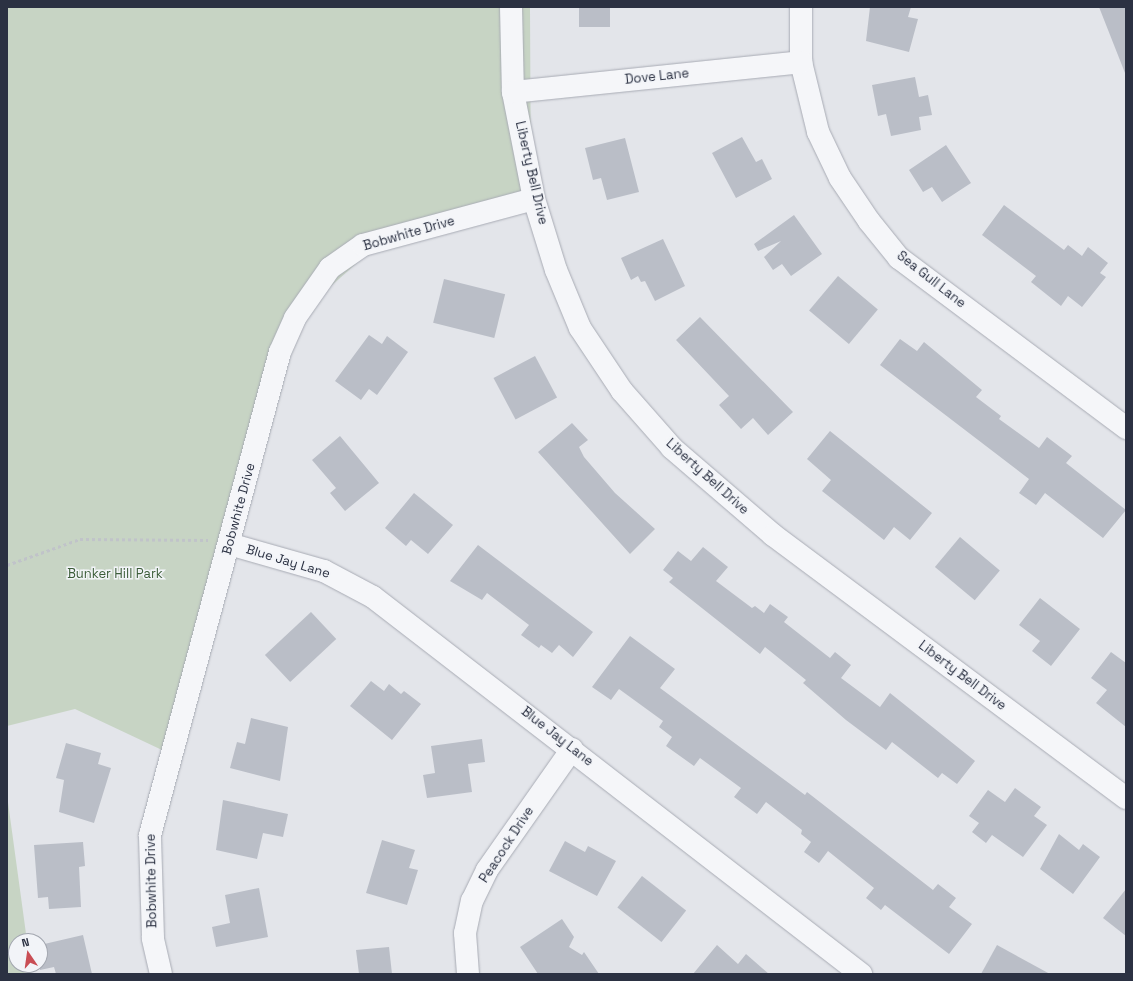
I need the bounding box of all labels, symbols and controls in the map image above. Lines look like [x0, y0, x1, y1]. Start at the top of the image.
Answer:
street label: Dove Lane [624, 66, 690, 88]
street label: Liberty Bell Drive [512, 120, 550, 226]
street label: Bobwhite Drive [361, 213, 457, 255]
street label: Sea Gull Lane [894, 248, 968, 312]
street label: Liberty Bell Drive [663, 436, 751, 518]
street label: Bobwhite Drive [219, 461, 259, 557]
street label: Blue Jay Lane [244, 542, 332, 582]
park label: Bunker Hill Park [67, 566, 163, 582]
street label: Liberty Bell Drive [915, 638, 1009, 714]
street label: Blue Jay Lane [518, 704, 596, 770]
street label: Peacock Drive [477, 804, 537, 886]
street label: Bobwhite Drive [143, 834, 161, 928]
north arrow [8, 933, 48, 973]
text: N [20, 935, 31, 950]

